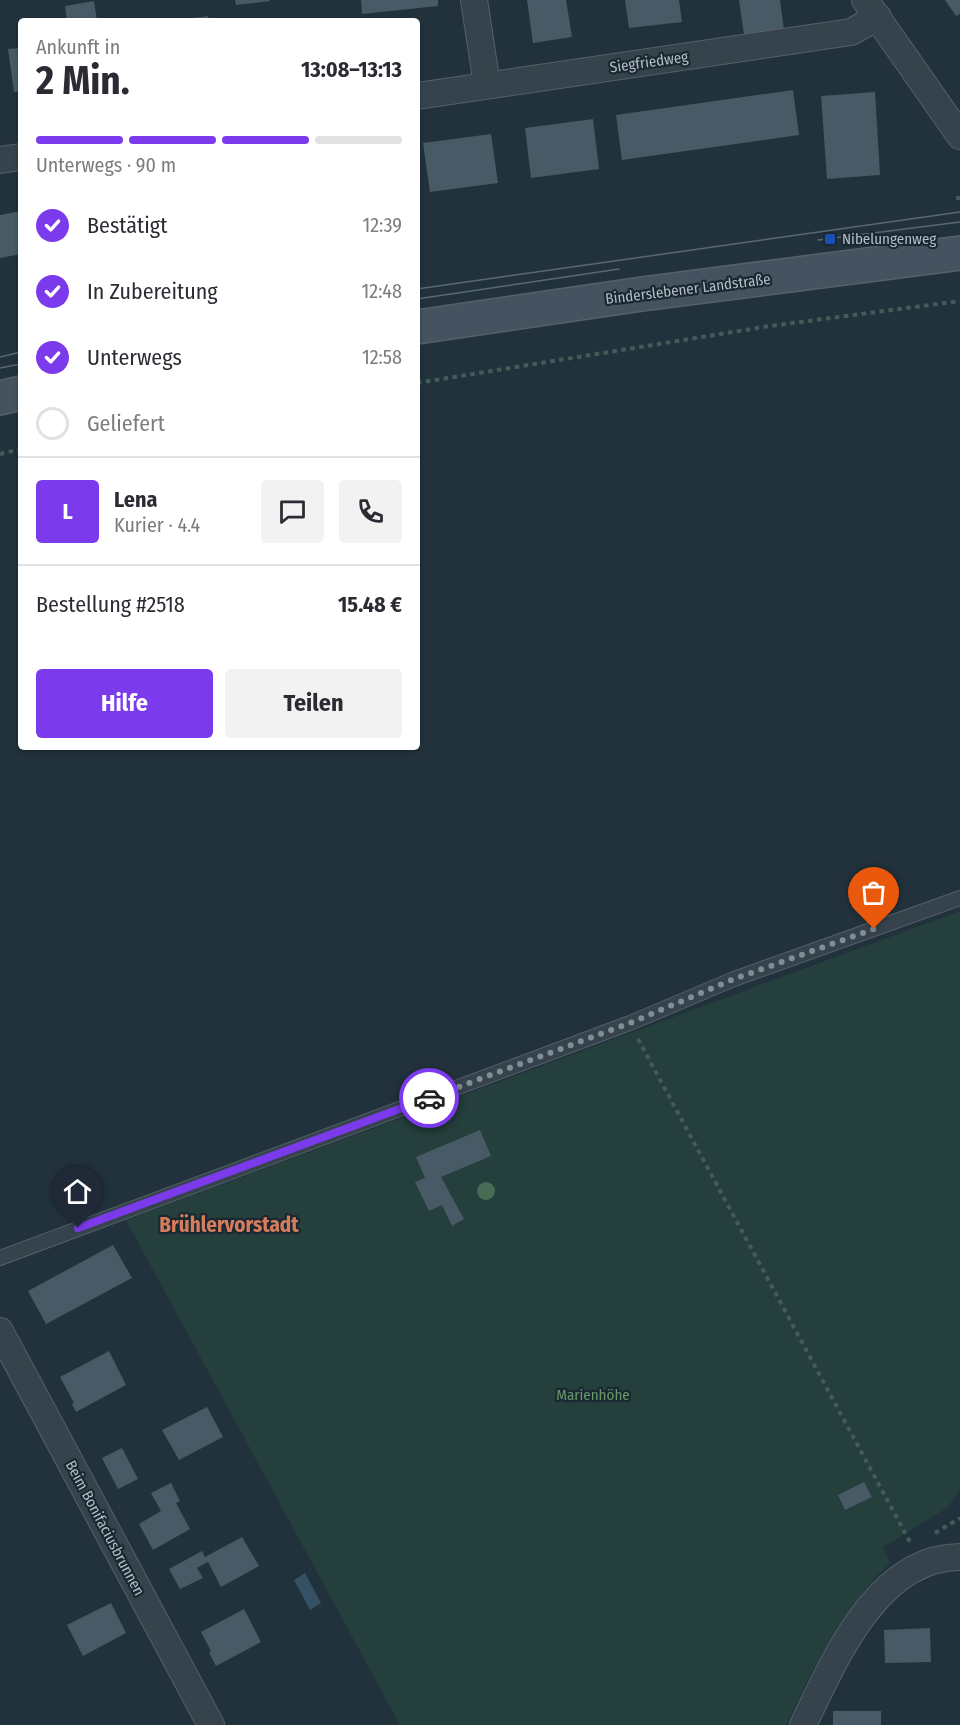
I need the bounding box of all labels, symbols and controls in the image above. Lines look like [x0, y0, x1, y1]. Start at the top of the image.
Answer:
text: Ankunft in [36, 35, 120, 59]
street label: Siegfriedweg [609, 48, 689, 76]
text: 13:08–13:13 [301, 56, 402, 83]
text: 2 Min. [36, 58, 130, 104]
text: Unterwegs · 90 m [36, 153, 176, 177]
icon: check [36, 209, 69, 242]
text: Bestätigt [87, 212, 167, 239]
text: 12:39 [362, 213, 402, 237]
place label: Nibelungenweg [842, 230, 936, 248]
marker: Nibelungenweg [823, 232, 837, 246]
street label: Binderslebener Landstraße [604, 270, 772, 308]
icon: check [36, 275, 69, 308]
text: In Zubereitung [87, 278, 218, 305]
text: 12:48 [362, 279, 402, 303]
icon: check [36, 341, 69, 374]
text: Unterwegs [87, 344, 182, 371]
text: 12:58 [362, 345, 402, 369]
text: Geliefert [87, 410, 165, 437]
button: chat [261, 480, 324, 543]
button: phone [339, 480, 402, 543]
text: Lena [114, 486, 157, 513]
text: L [62, 498, 73, 525]
text: Kurier · 4.4 [114, 513, 200, 537]
text: Bestellung #2518 [36, 591, 185, 618]
text: 15.48 € [338, 591, 402, 618]
button: Hilfe [36, 669, 213, 738]
button: Teilen [225, 669, 402, 738]
pin [848, 867, 899, 929]
icon: bag [857, 876, 890, 909]
courier [399, 1068, 459, 1128]
icon: car [413, 1082, 446, 1115]
pin [52, 1166, 103, 1228]
icon: home [61, 1175, 94, 1208]
district label: Brühlervorstadt [159, 1212, 299, 1238]
park label: Marienhöhe [556, 1386, 630, 1404]
street label: Beim Bonifaciusbrunnen [62, 1457, 148, 1599]

